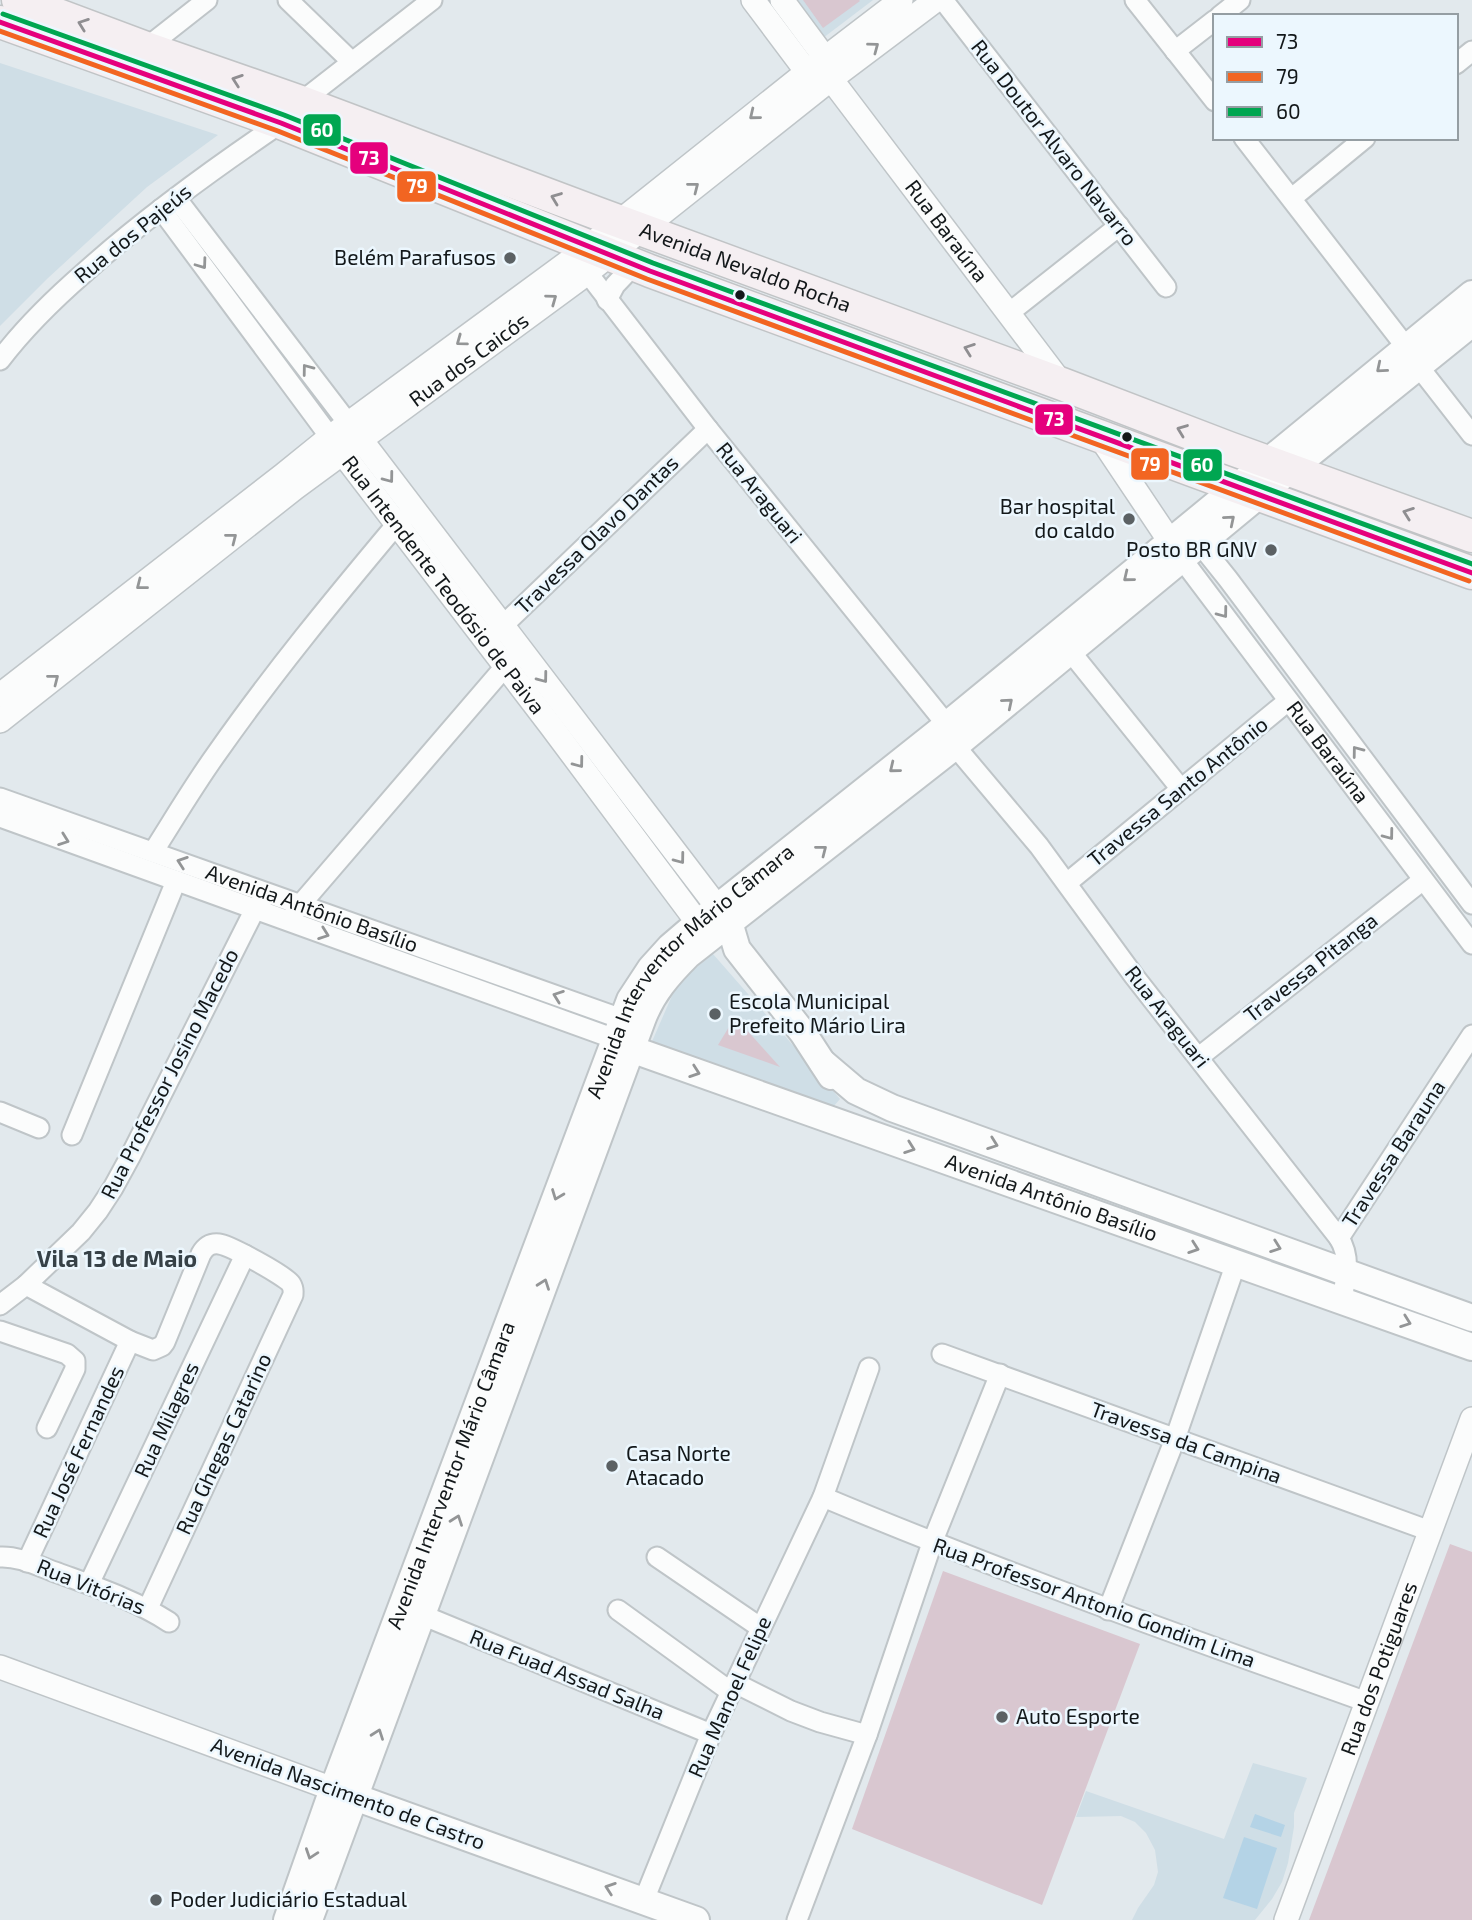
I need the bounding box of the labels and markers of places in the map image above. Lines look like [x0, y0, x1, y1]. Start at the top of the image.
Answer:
place label: Belém Parafusos [334, 244, 496, 269]
marker: Belém Parafusos [502, 250, 518, 266]
unlabelled marker [733, 288, 747, 302]
unlabelled marker [1120, 430, 1134, 444]
place label: Bar hospital do caldo [1000, 493, 1116, 542]
marker: Bar hospital do caldo [1121, 511, 1137, 527]
place label: Posto BR GNV [1126, 536, 1257, 561]
marker: Posto BR GNV [1263, 542, 1279, 558]
place label: Escola Municipal Prefeito Mário Lira [729, 988, 906, 1037]
marker: Escola Municipal Prefeito Mário Lira [707, 1006, 723, 1022]
place label: Casa Norte Atacado [626, 1440, 731, 1489]
marker: Casa Norte Atacado [604, 1458, 620, 1474]
place label: Auto Esporte [1016, 1703, 1140, 1728]
marker: Auto Esporte [994, 1709, 1010, 1725]
place label: Poder Judiciário Estadual [170, 1886, 408, 1911]
marker: Poder Judiciário Estadual [148, 1892, 164, 1908]

